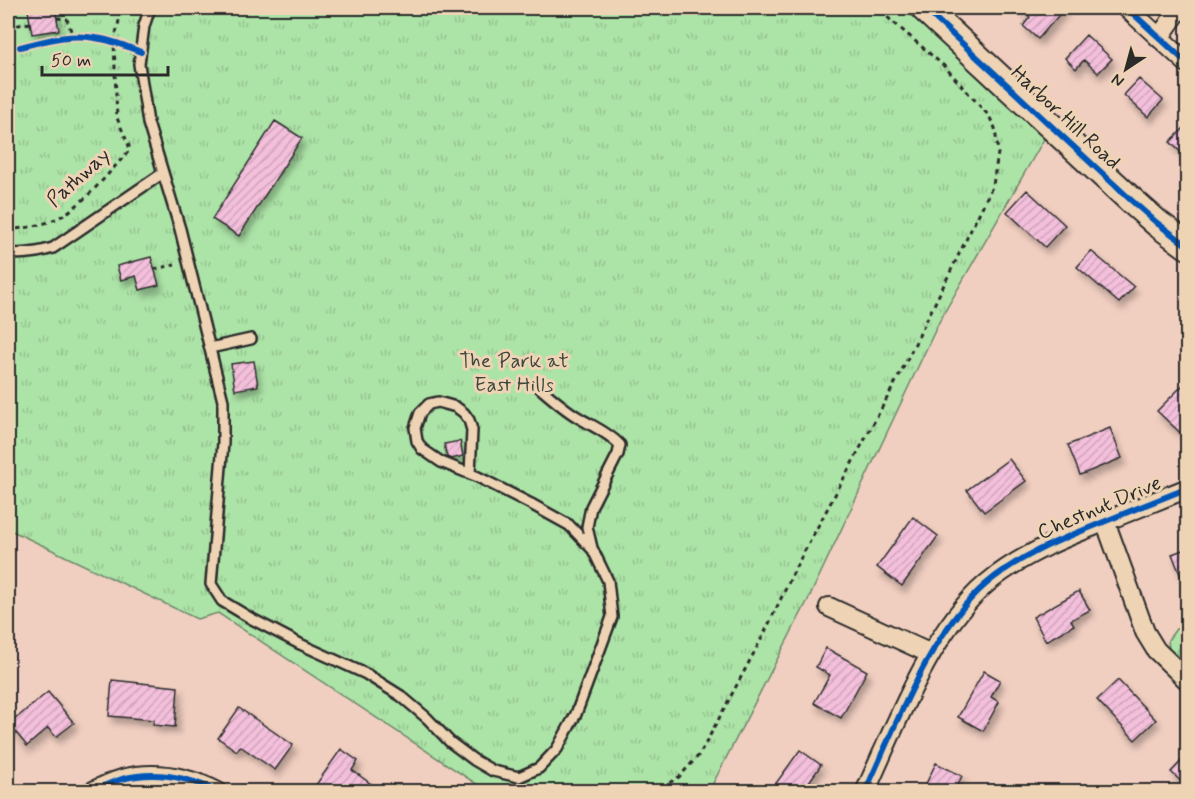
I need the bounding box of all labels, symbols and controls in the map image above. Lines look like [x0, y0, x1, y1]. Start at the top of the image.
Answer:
scale bar [42, 39, 168, 77]
north arrow [1096, 39, 1156, 99]
text: 50 m [51, 49, 91, 73]
street label: Harbor Hill Road [1004, 59, 1126, 176]
text: N [1108, 68, 1129, 92]
street label: Pathway [41, 142, 116, 214]
park label: The Park at East Hills [459, 347, 569, 399]
street label: Chestnut Drive [1033, 469, 1166, 547]

